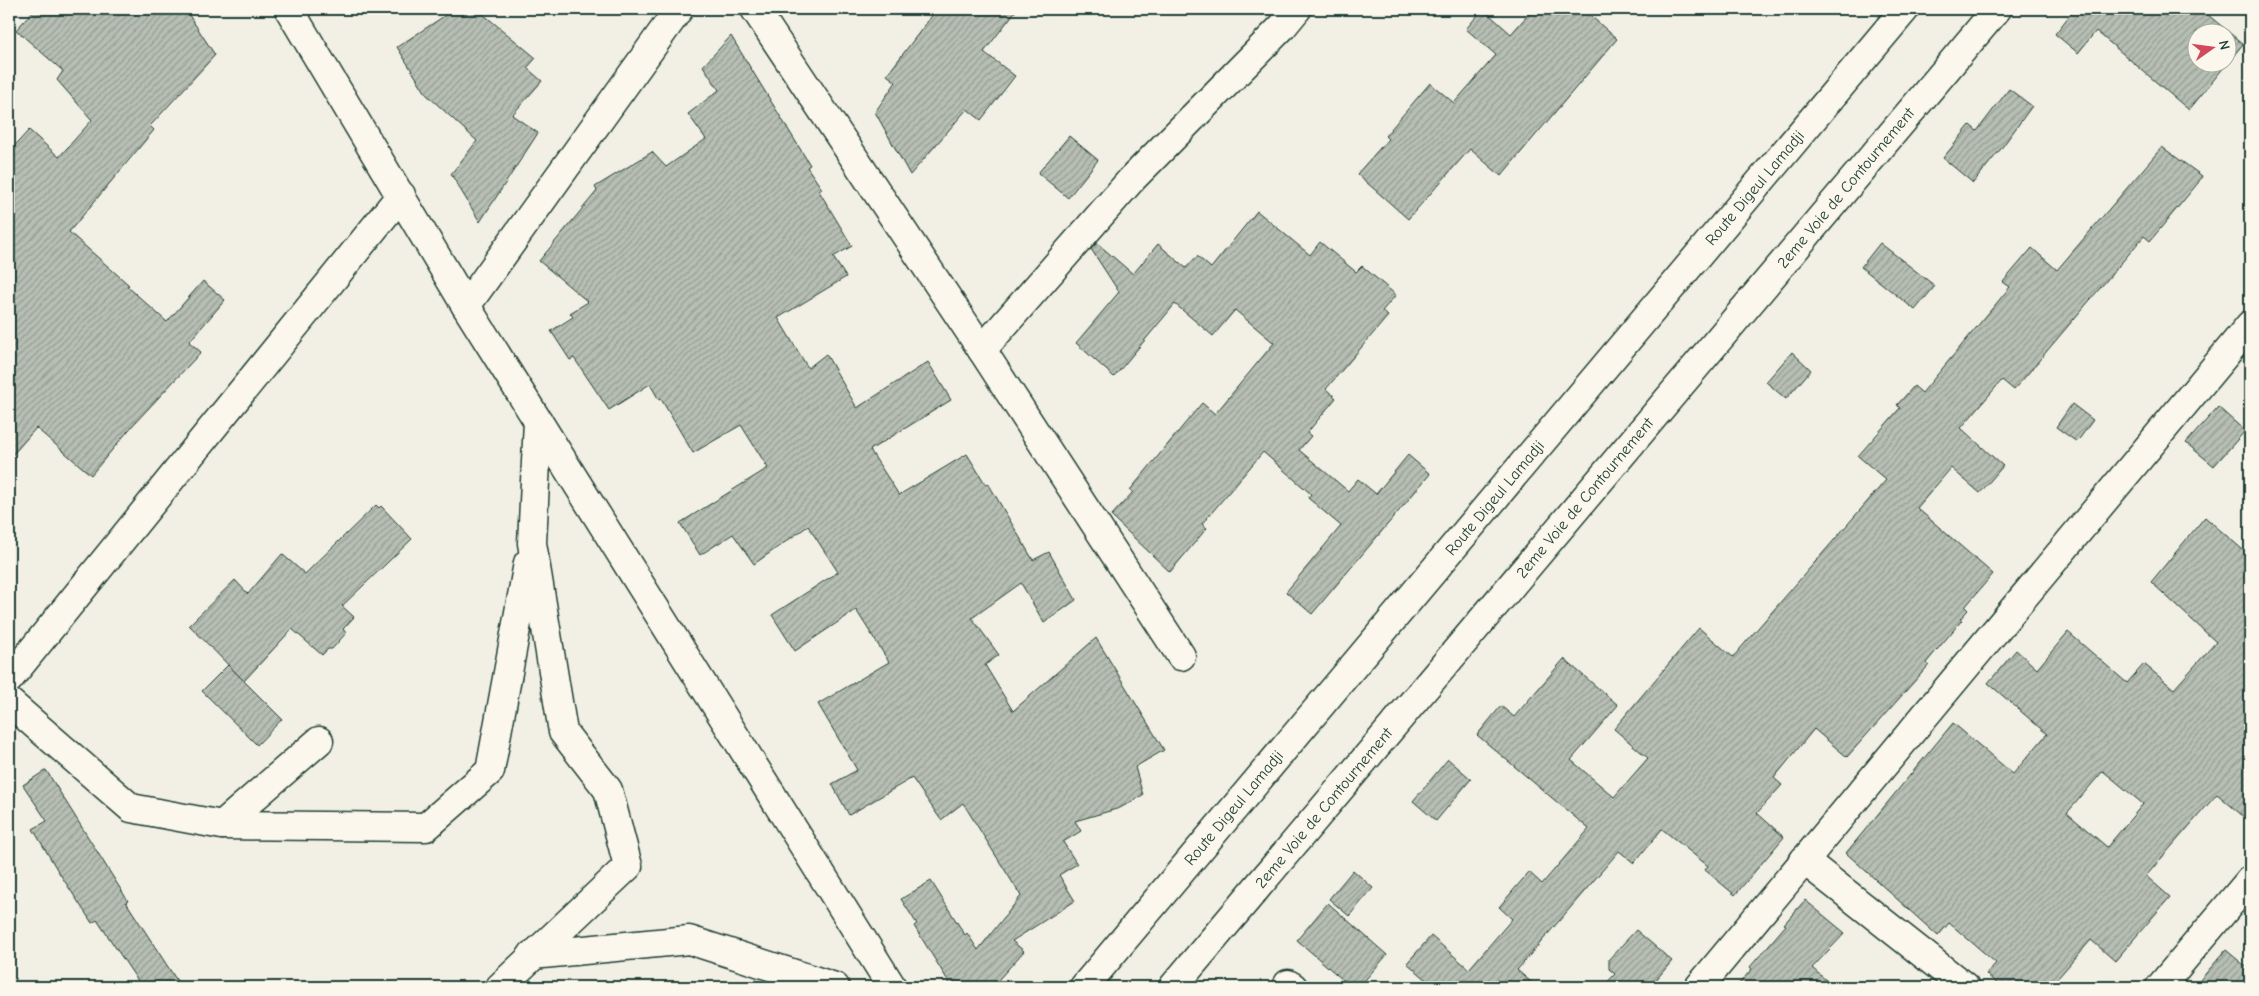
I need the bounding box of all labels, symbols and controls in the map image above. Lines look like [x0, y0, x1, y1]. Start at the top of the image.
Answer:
north arrow [2186, 22, 2236, 72]
text: N [2215, 38, 2233, 51]
street label: 2eme Voie de Contournement [1774, 104, 1919, 272]
street label: Route Digeul Lamadji [1702, 127, 1808, 249]
street label: 2eme Voie de Contournement [1513, 414, 1658, 582]
street label: Route Digeul Lamadji [1442, 437, 1548, 559]
street label: 2eme Voie de Contournement [1252, 724, 1397, 892]
street label: Route Digeul Lamadji [1181, 747, 1287, 869]

